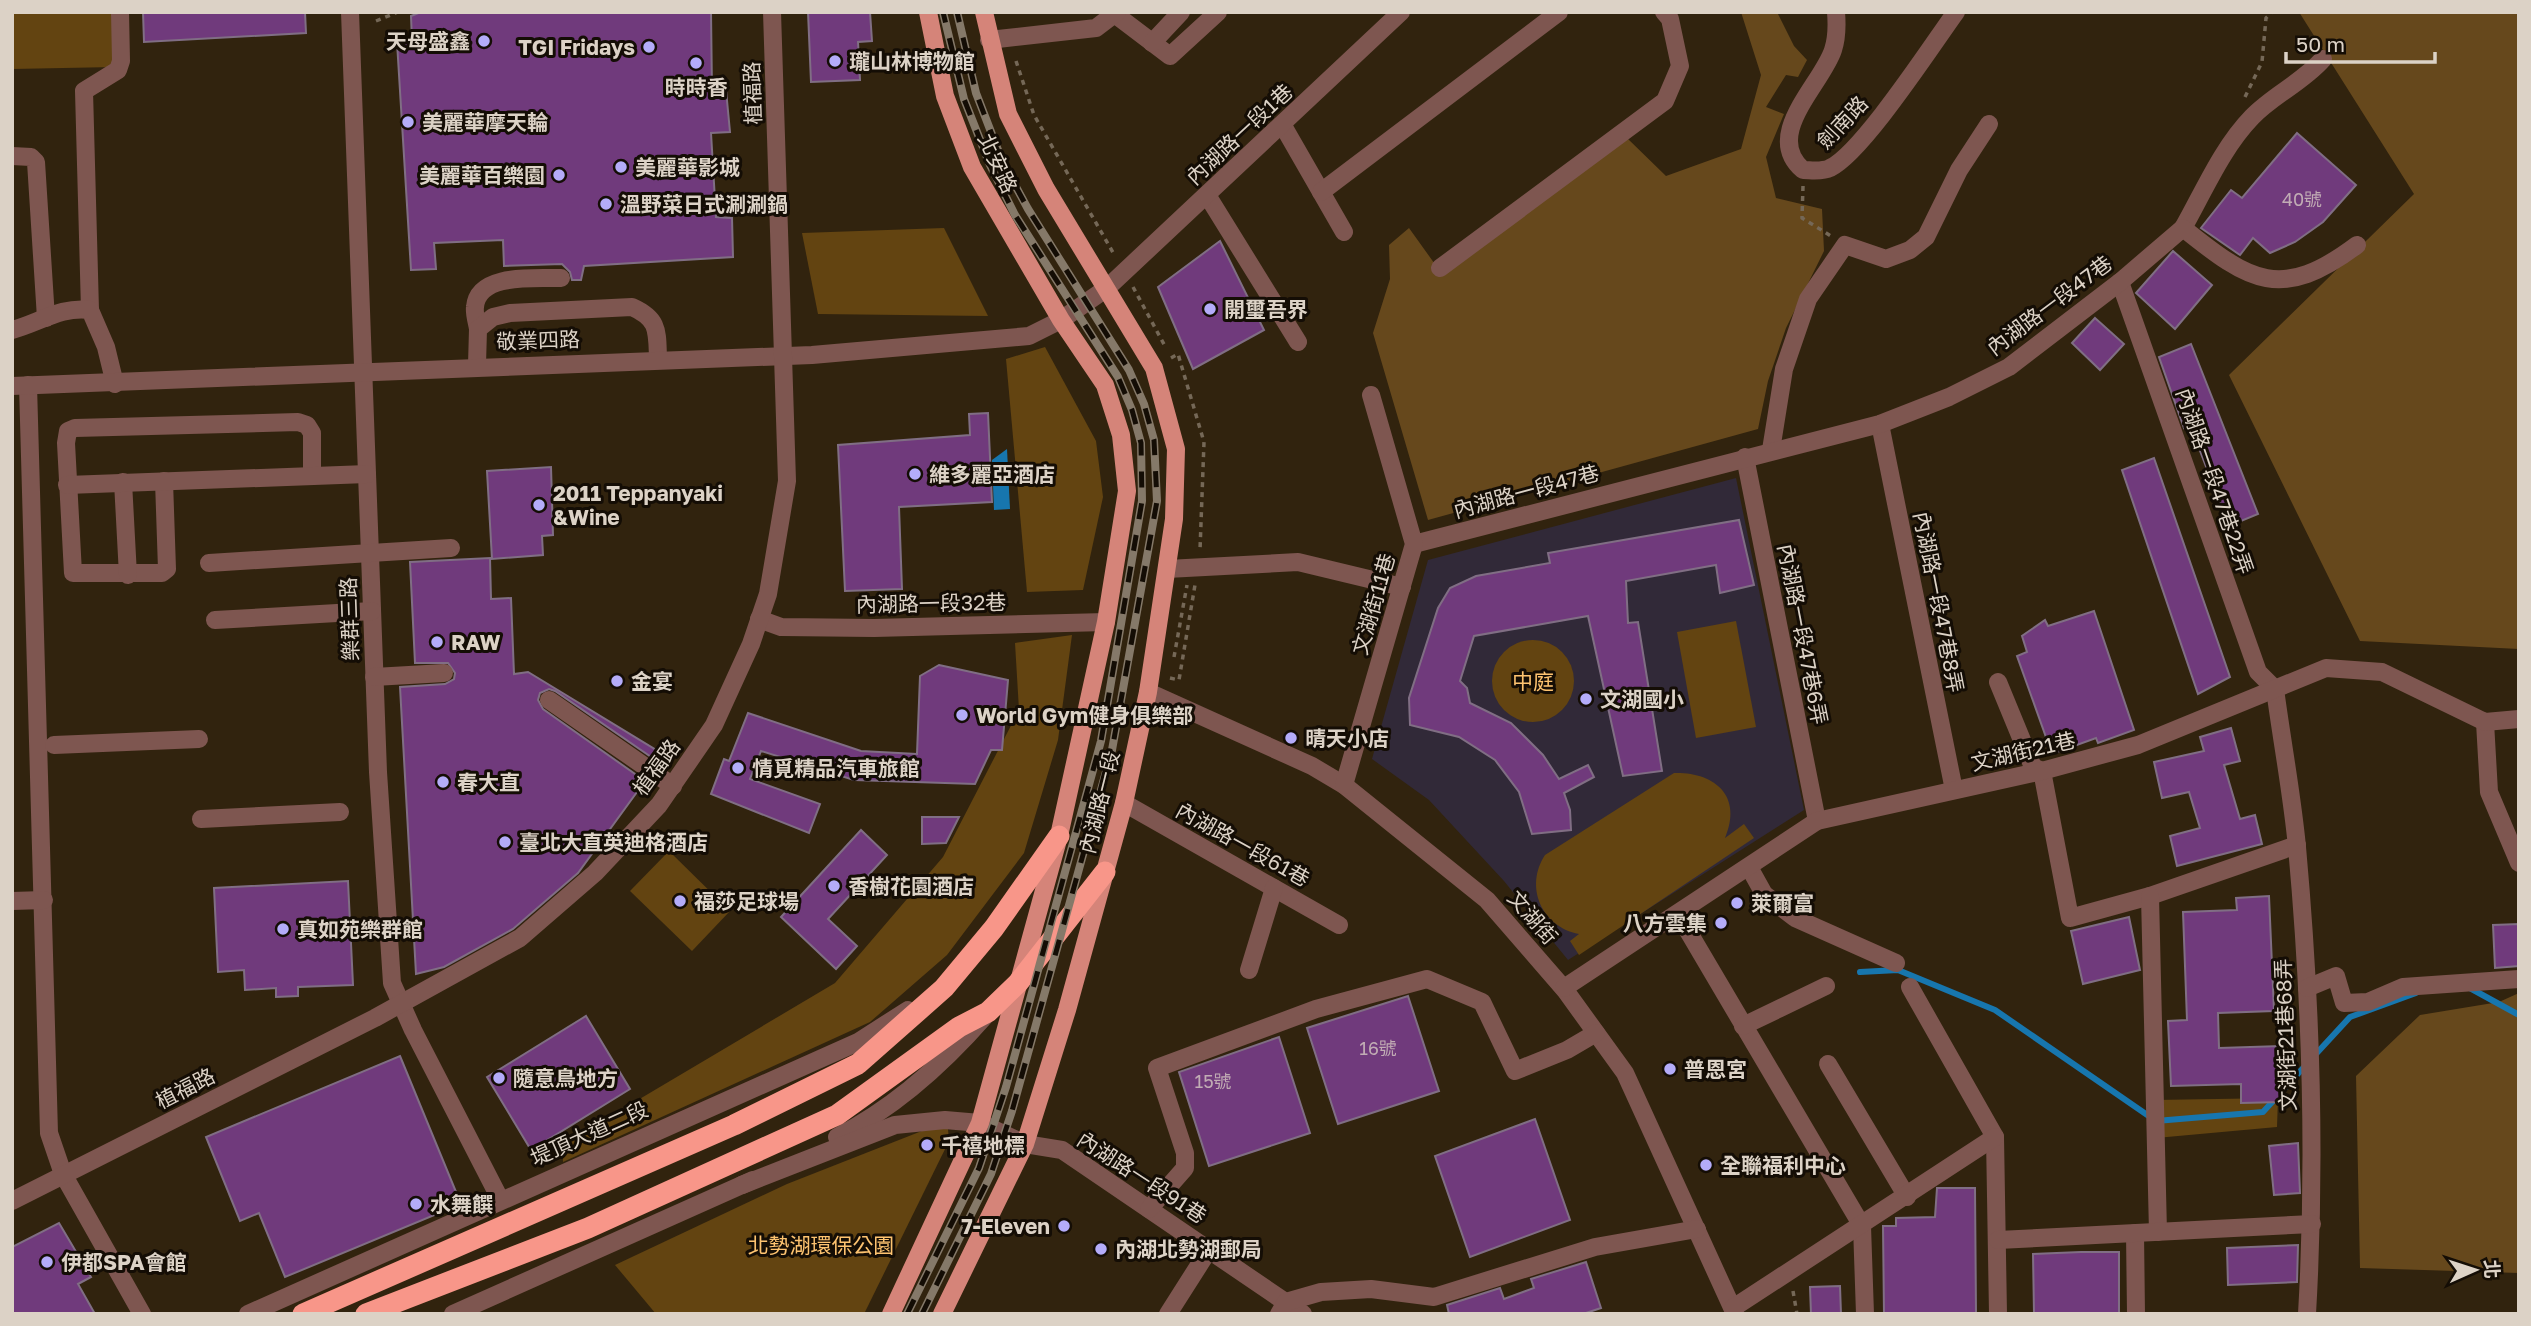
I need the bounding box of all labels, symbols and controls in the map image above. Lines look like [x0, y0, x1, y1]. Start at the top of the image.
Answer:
scale bar [2286, 21, 2435, 65]
place label: 天母盛鑫 [386, 28, 470, 54]
text: 50 m [2296, 31, 2345, 57]
marker: 天母盛鑫 [476, 33, 492, 49]
place label: TGI Fridays [518, 34, 635, 60]
marker: TGI Fridays [641, 39, 657, 55]
place label: 瓏山林博物館 [849, 48, 975, 74]
marker: 瓏山林博物館 [827, 53, 843, 69]
marker: 時時香 [688, 55, 704, 71]
street label: 植福路 [738, 61, 766, 125]
place label: 時時香 [665, 74, 728, 100]
street label: 內湖路一段1巷 [1180, 78, 1298, 190]
street label: 劍南路 [1811, 90, 1873, 154]
place label: 美麗華摩天輪 [422, 109, 548, 135]
marker: 美麗華摩天輪 [400, 114, 416, 130]
street label: 北安路 [973, 129, 1023, 197]
place label: 美麗華影城 [635, 154, 740, 180]
marker: 美麗華影城 [613, 159, 629, 175]
place label: 美麗華百樂園 [419, 162, 545, 188]
marker: 美麗華百樂園 [551, 167, 567, 183]
house number: 40號 [2282, 188, 2322, 210]
place label: 溫野菜日式涮涮鍋 [620, 191, 788, 217]
marker: 溫野菜日式涮涮鍋 [598, 196, 614, 212]
street label: 內湖路一段47巷 [1981, 249, 2117, 361]
place label: 開璽吾界 [1224, 296, 1308, 322]
marker: 開璽吾界 [1202, 301, 1218, 317]
street label: 敬業四路 [496, 326, 580, 354]
street label: 內湖路一段47巷22弄 [2171, 384, 2259, 578]
street label: 內湖路一段47巷 [1450, 459, 1602, 523]
place label: 維多麗亞酒店 [929, 461, 1055, 487]
marker: 維多麗亞酒店 [907, 466, 923, 482]
place label: 2011 Teppanyaki &Wine [553, 480, 723, 530]
marker: 2011 Teppanyaki &Wine [531, 497, 547, 513]
street label: 內湖路一段47巷8弄 [1909, 509, 1969, 695]
street label: 內湖路一段47巷6弄 [1773, 541, 1833, 727]
street label: 文湖街11巷 [1346, 550, 1400, 658]
street label: 樂群三路 [335, 577, 363, 661]
street label: 內湖路一段32巷 [856, 589, 1006, 617]
place label: RAW [451, 629, 500, 655]
marker: RAW [429, 634, 445, 650]
place label: 金宴 [631, 668, 673, 694]
park label: 中庭 [1512, 668, 1554, 694]
marker: 金宴 [609, 673, 625, 689]
place label: 文湖國小 [1600, 686, 1684, 712]
marker: 文湖國小 [1578, 691, 1594, 707]
place label: World Gym健身俱樂部 [976, 702, 1193, 728]
marker: World Gym健身俱樂部 [954, 707, 970, 723]
place label: 晴天小店 [1305, 725, 1389, 751]
street label: 文湖街21巷 [1968, 726, 2078, 776]
marker: 晴天小店 [1283, 730, 1299, 746]
street label: 植福路 [627, 734, 685, 800]
street label: 內湖路一段 [1074, 748, 1124, 856]
place label: 情覓精品汽車旅館 [752, 755, 920, 781]
marker: 情覓精品汽車旅館 [730, 760, 746, 776]
place label: 春大直 [457, 769, 520, 795]
marker: 春大直 [435, 774, 451, 790]
street label: 內湖路一段61巷 [1172, 797, 1314, 891]
place label: 臺北大直英迪格酒店 [519, 829, 708, 855]
marker: 臺北大直英迪格酒店 [497, 834, 513, 850]
place label: 香樹花園酒店 [848, 873, 974, 899]
marker: 香樹花園酒店 [826, 878, 842, 894]
street label: 文湖街 [1503, 885, 1563, 949]
place label: 福莎足球場 [694, 888, 799, 914]
place label: 萊爾富 [1751, 890, 1814, 916]
marker: 福莎足球場 [672, 893, 688, 909]
marker: 萊爾富 [1729, 895, 1745, 911]
place label: 八方雲集 [1623, 910, 1707, 936]
marker: 八方雲集 [1713, 915, 1729, 931]
place label: 真如苑樂群館 [297, 916, 423, 942]
marker: 真如苑樂群館 [275, 921, 291, 937]
street label: 文湖街21巷68弄 [2269, 958, 2301, 1112]
house number: 16號 [1359, 1037, 1397, 1059]
place label: 普恩宮 [1684, 1056, 1747, 1082]
marker: 普恩宮 [1662, 1061, 1678, 1077]
street label: 植福路 [151, 1062, 219, 1114]
place label: 隨意鳥地方 [513, 1065, 618, 1091]
marker: 隨意鳥地方 [491, 1070, 507, 1086]
house number: 15號 [1194, 1070, 1232, 1092]
street label: 堤頂大道二段 [526, 1095, 652, 1171]
street label: 內湖路一段91巷 [1072, 1126, 1212, 1228]
place label: 千禧地標 [941, 1132, 1025, 1158]
marker: 千禧地標 [919, 1137, 935, 1153]
place label: 全聯福利中心 [1720, 1152, 1846, 1178]
marker: 全聯福利中心 [1698, 1157, 1714, 1173]
place label: 水舞饌 [430, 1191, 493, 1217]
marker: 水舞饌 [408, 1196, 424, 1212]
place label: 7-Eleven [961, 1213, 1050, 1239]
marker: 7-Eleven [1056, 1218, 1072, 1234]
park label: 北勢湖環保公園 [748, 1232, 895, 1258]
north arrow [2440, 1235, 2510, 1305]
place label: 內湖北勢湖郵局 [1115, 1236, 1262, 1262]
marker: 內湖北勢湖郵局 [1093, 1241, 1109, 1257]
place label: 伊都SPA會館 [61, 1249, 187, 1275]
marker: 伊都SPA會館 [39, 1254, 55, 1270]
text: 北 [2480, 1259, 2504, 1279]

